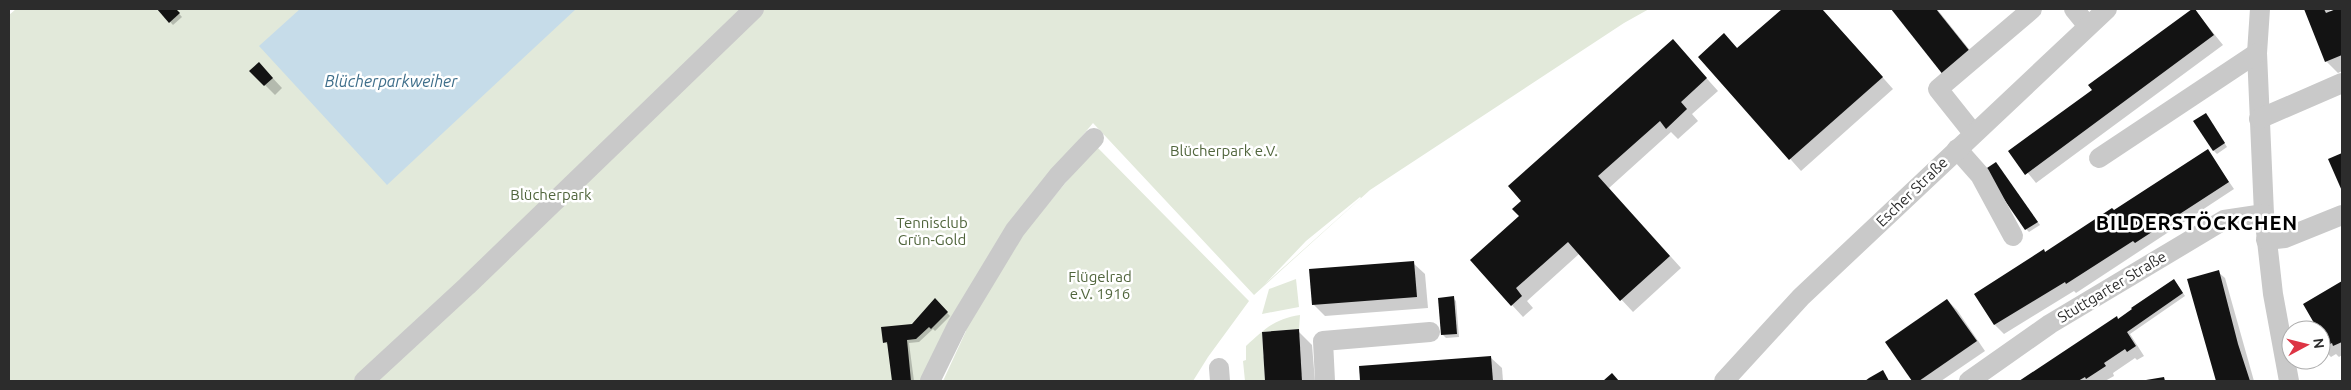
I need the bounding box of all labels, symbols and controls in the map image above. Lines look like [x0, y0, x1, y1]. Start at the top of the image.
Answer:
water label: Blücherparkweiher [325, 72, 458, 90]
park label: Blücherpark e.V. [1170, 142, 1278, 159]
street label: Escher Straße [1873, 153, 1951, 230]
park label: Blücherpark [510, 186, 592, 203]
district label: BILDERSTÖCKCHEN [2096, 211, 2298, 234]
park label: Tennisclub Grün-Gold [896, 214, 968, 248]
street label: Stuttgarter Straße [2054, 247, 2169, 326]
park label: Flügelrad e.V. 1916 [1068, 268, 1132, 302]
north arrow [2281, 320, 2331, 370]
text: N [2310, 337, 2327, 350]

